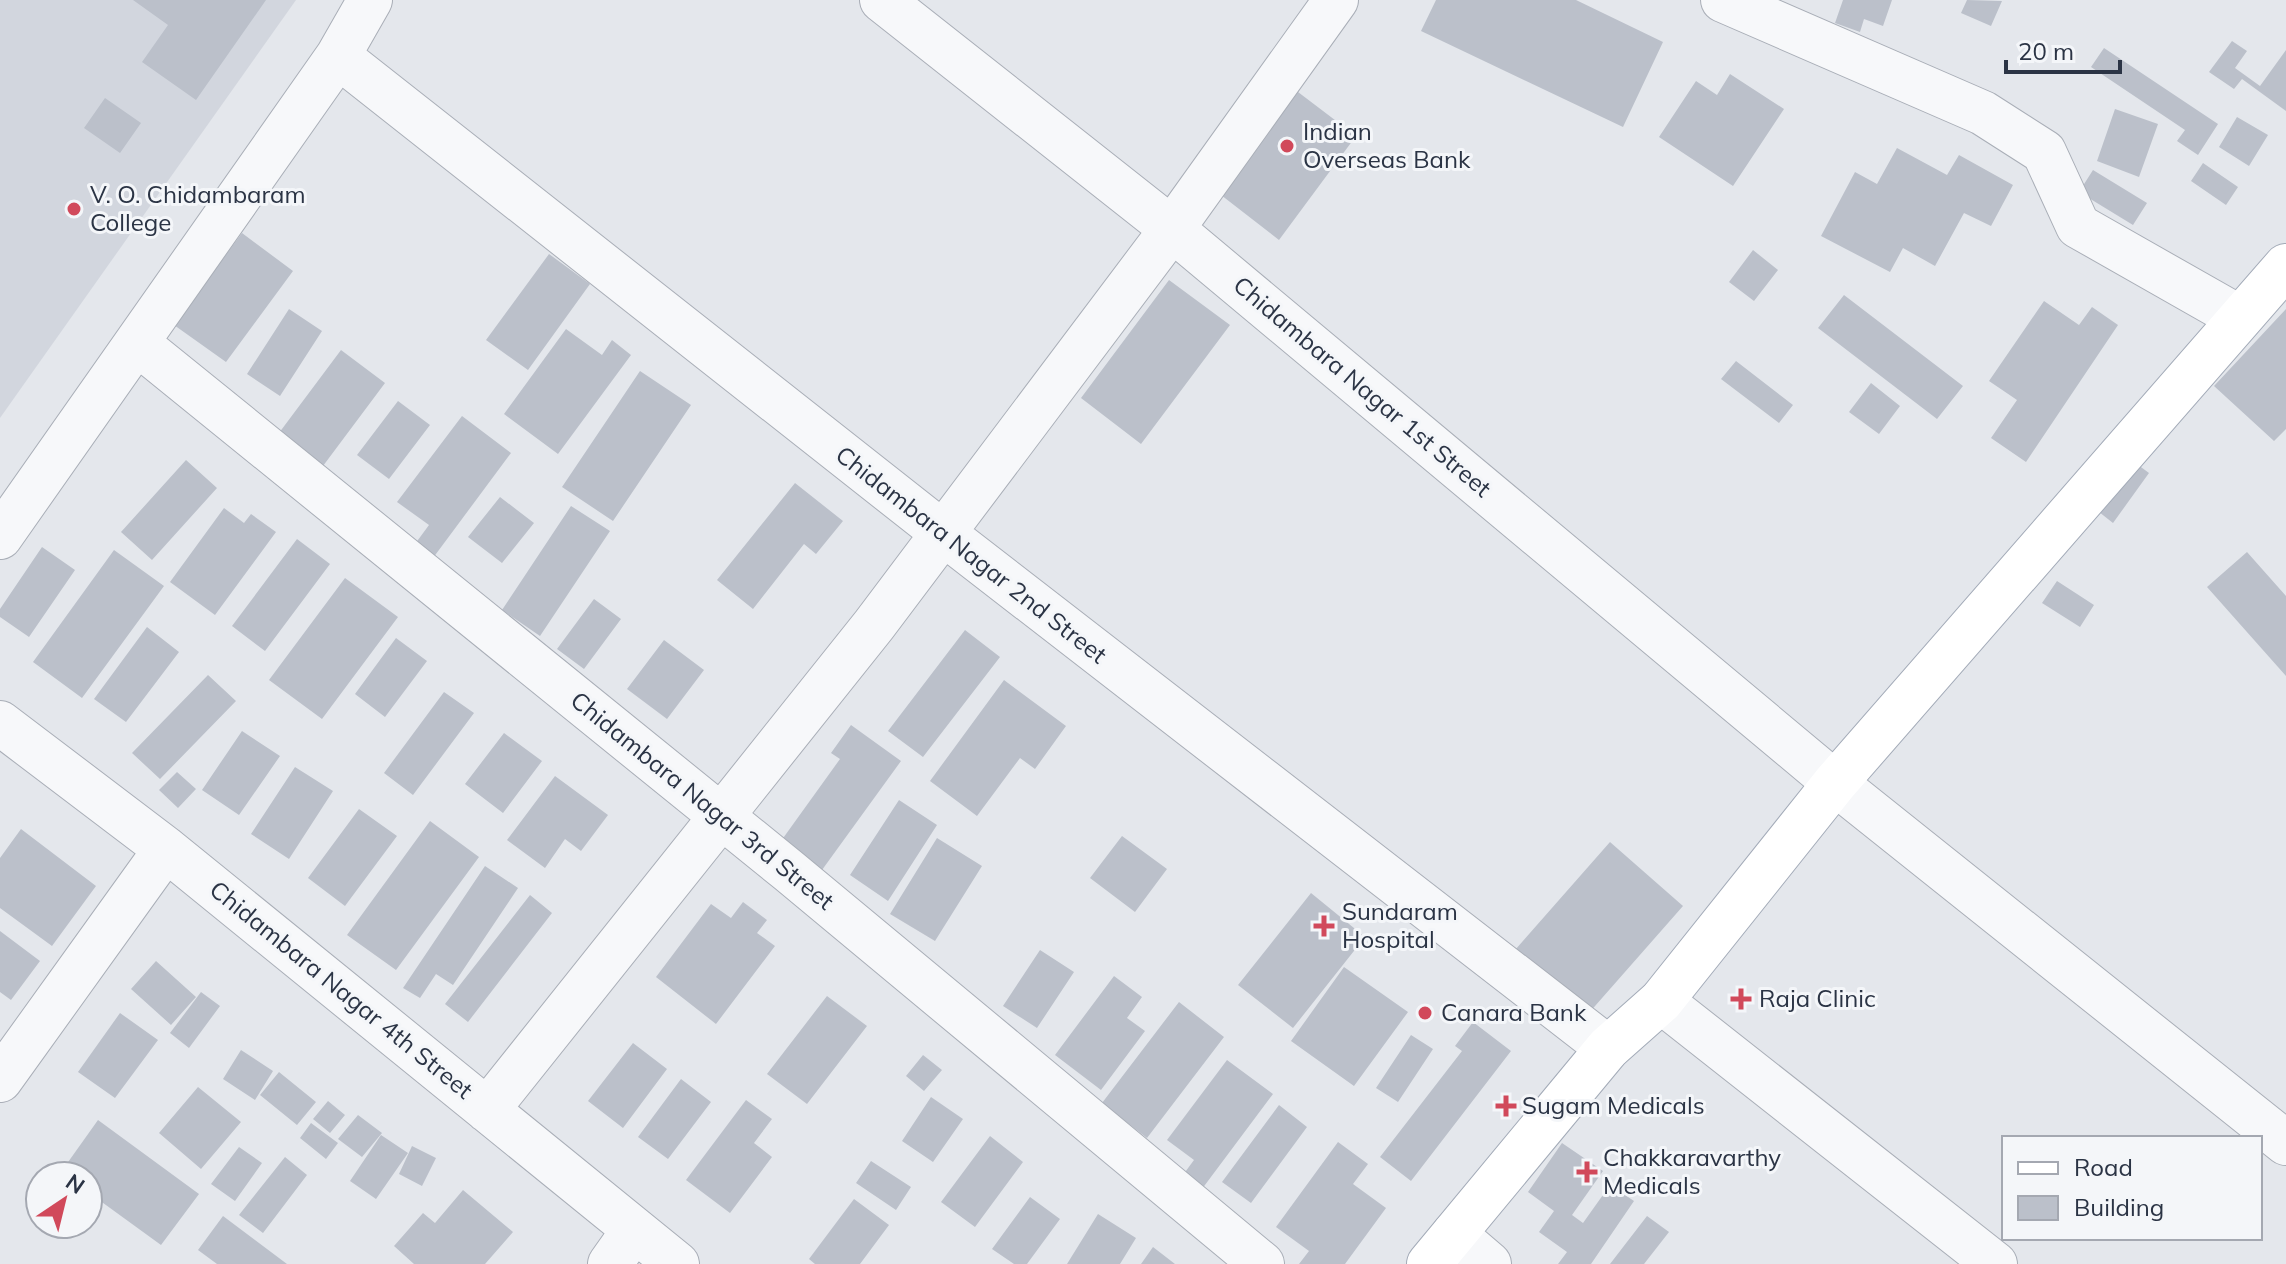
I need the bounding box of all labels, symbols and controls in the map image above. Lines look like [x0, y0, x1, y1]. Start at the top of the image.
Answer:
scale bar [2006, 24, 2120, 74]
text: 20 m [2018, 36, 2074, 66]
place label: Indian Overseas Bank [1303, 116, 1471, 174]
marker: Indian Overseas Bank [1278, 137, 1296, 155]
place label: V. O. Chidambaram College [90, 179, 306, 237]
marker: V. O. Chidambaram College [65, 200, 83, 218]
street label: Chidambara Nagar 1st Street [1228, 269, 1498, 503]
street label: Chidambara Nagar 2nd Street [830, 439, 1113, 669]
street label: Chidambara Nagar 3rd Street [565, 685, 840, 916]
street label: Chidambara Nagar 4th Street [204, 874, 479, 1105]
place label: Sundaram Hospital [1342, 896, 1458, 954]
marker: Sundaram Hospital [1313, 915, 1335, 937]
place label: Raja Clinic [1759, 983, 1876, 1013]
marker: Raja Clinic [1730, 988, 1752, 1010]
place label: Canara Bank [1441, 997, 1587, 1027]
marker: Canara Bank [1416, 1004, 1434, 1022]
place label: Sugam Medicals [1522, 1090, 1705, 1120]
marker: Sugam Medicals [1497, 1097, 1515, 1115]
legend [2002, 1136, 2262, 1240]
place label: Chakkaravarthy Medicals [1603, 1142, 1781, 1200]
text: Road [2074, 1152, 2133, 1182]
north arrow [24, 1160, 104, 1240]
marker: Chakkaravarthy Medicals [1578, 1163, 1596, 1181]
text: N [61, 1167, 90, 1200]
text: Building [2074, 1192, 2164, 1222]

